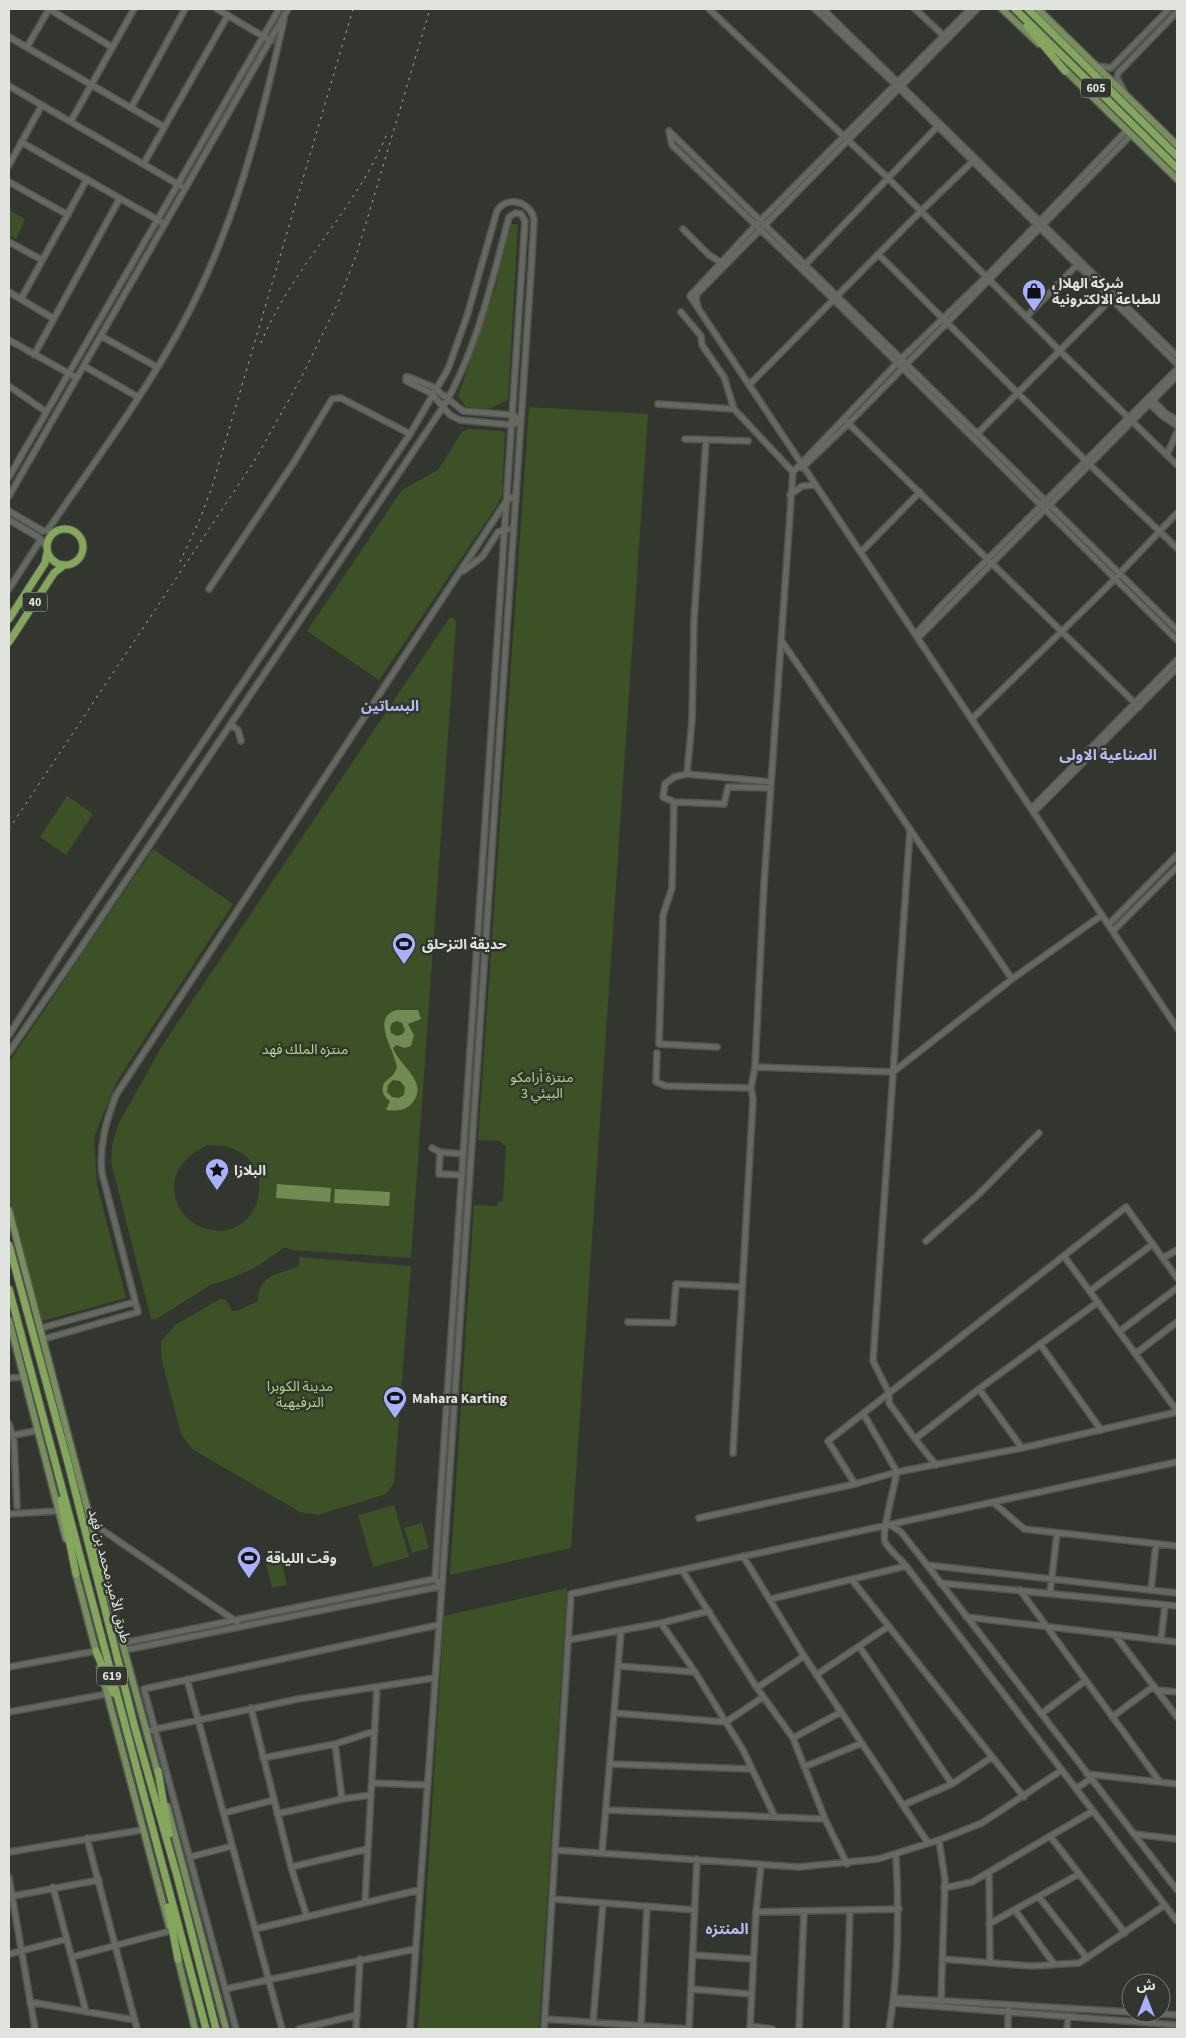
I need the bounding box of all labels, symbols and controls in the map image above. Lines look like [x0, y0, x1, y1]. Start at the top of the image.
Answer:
road number: 605 [1081, 78, 1111, 98]
place label: شركة الهلال للطباعة الالكترونية [1052, 274, 1161, 310]
shop icon: شركة الهلال للطباعة الالكترونية [1021, 278, 1047, 312]
road number: 40 [22, 592, 48, 612]
district label: البساتين [361, 696, 419, 717]
district label: الصناعية الاولى [1059, 745, 1157, 766]
sports icon: حديقة التزحلق [391, 931, 417, 965]
place label: حديقة التزحلق [422, 935, 507, 955]
park label: منتزه الملك فهد [262, 1040, 348, 1060]
park label: منتزة أرامكو البيئي 3 [510, 1068, 574, 1104]
place icon: البلازا [204, 1157, 230, 1191]
place label: البلازا [234, 1161, 266, 1181]
park label: مدينة الكوبرا الترفيهية [267, 1377, 333, 1413]
sports icon: Mahara Karting [382, 1385, 408, 1419]
place label: Mahara Karting [412, 1389, 508, 1409]
street label: طريق الأمير محمد بن فهد [83, 1507, 135, 1645]
sports icon: وقت اللياقة [236, 1545, 262, 1579]
place label: وقت اللياقة [266, 1549, 337, 1569]
road number: 619 [97, 1666, 127, 1685]
district label: المنتزه [705, 1919, 749, 1940]
north arrow [1121, 1973, 1171, 2023]
text: ش [1136, 1976, 1156, 1996]

